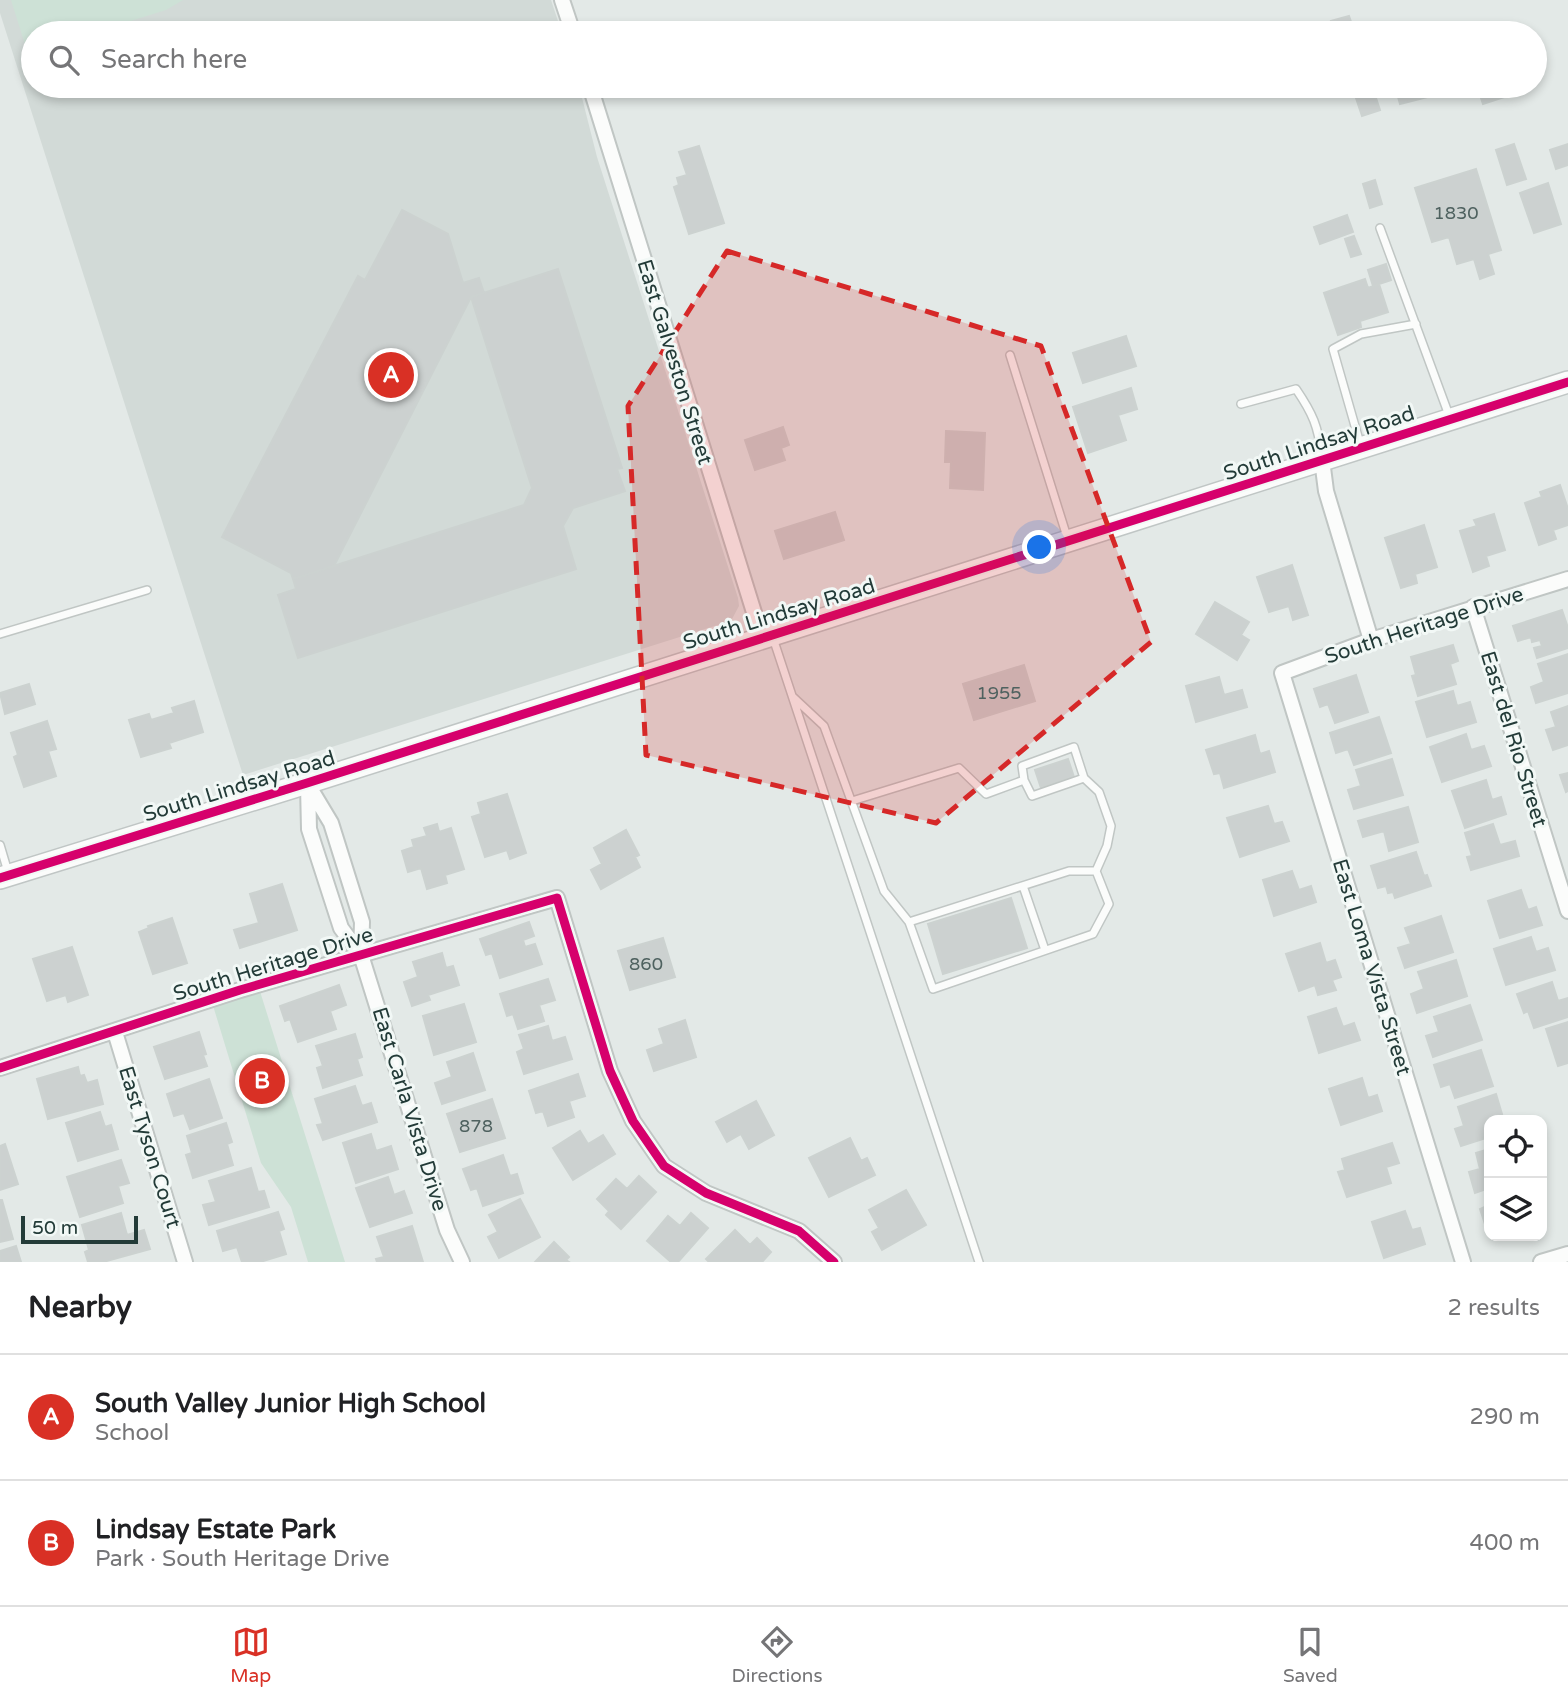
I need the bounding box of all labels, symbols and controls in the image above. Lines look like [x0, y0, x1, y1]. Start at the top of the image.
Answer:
search box [21, 21, 1547, 98]
icon: search [45, 41, 83, 79]
text: Search here [101, 44, 247, 75]
house number: 1830 [1433, 202, 1479, 224]
street label: East Galveston Street [631, 257, 718, 468]
pin: A [368, 349, 414, 401]
street label: South Lindsay Road [1220, 401, 1418, 486]
your location [1022, 530, 1056, 564]
street label: South Lindsay Road [680, 573, 878, 656]
street label: South Heritage Drive [1322, 581, 1527, 669]
street label: East del Rio Street [1475, 648, 1552, 830]
house number: 1955 [976, 682, 1022, 704]
street label: South Lindsay Road [140, 745, 338, 828]
street label: East Loma Vista Street [1327, 856, 1416, 1078]
street label: South Heritage Drive [170, 922, 376, 1007]
house number: 860 [629, 953, 663, 975]
street label: East Carla Vista Drive [367, 1004, 453, 1214]
pin: B [239, 1055, 285, 1107]
street label: East Tyson Court [113, 1063, 186, 1231]
house number: 878 [459, 1115, 493, 1137]
map controls [1484, 1115, 1547, 1241]
button: locate [1484, 1115, 1547, 1178]
button: layers [1484, 1178, 1547, 1241]
scale bar [21, 1213, 138, 1245]
text: 50 m [32, 1217, 78, 1239]
text: Nearby [28, 1289, 132, 1326]
text: 2 results [1447, 1294, 1540, 1322]
text: South Valley Junior High School [95, 1388, 486, 1419]
text: A [42, 1403, 60, 1431]
text: 290 m [1470, 1403, 1540, 1431]
text: School [95, 1419, 169, 1447]
text: Lindsay Estate Park [95, 1514, 336, 1545]
text: B [43, 1529, 59, 1557]
text: 400 m [1470, 1529, 1540, 1557]
text: Park · South Heritage Drive [95, 1545, 389, 1573]
tab: Map [230, 1623, 271, 1687]
tab: Directions [732, 1623, 823, 1687]
tab: Saved [1283, 1623, 1338, 1687]

